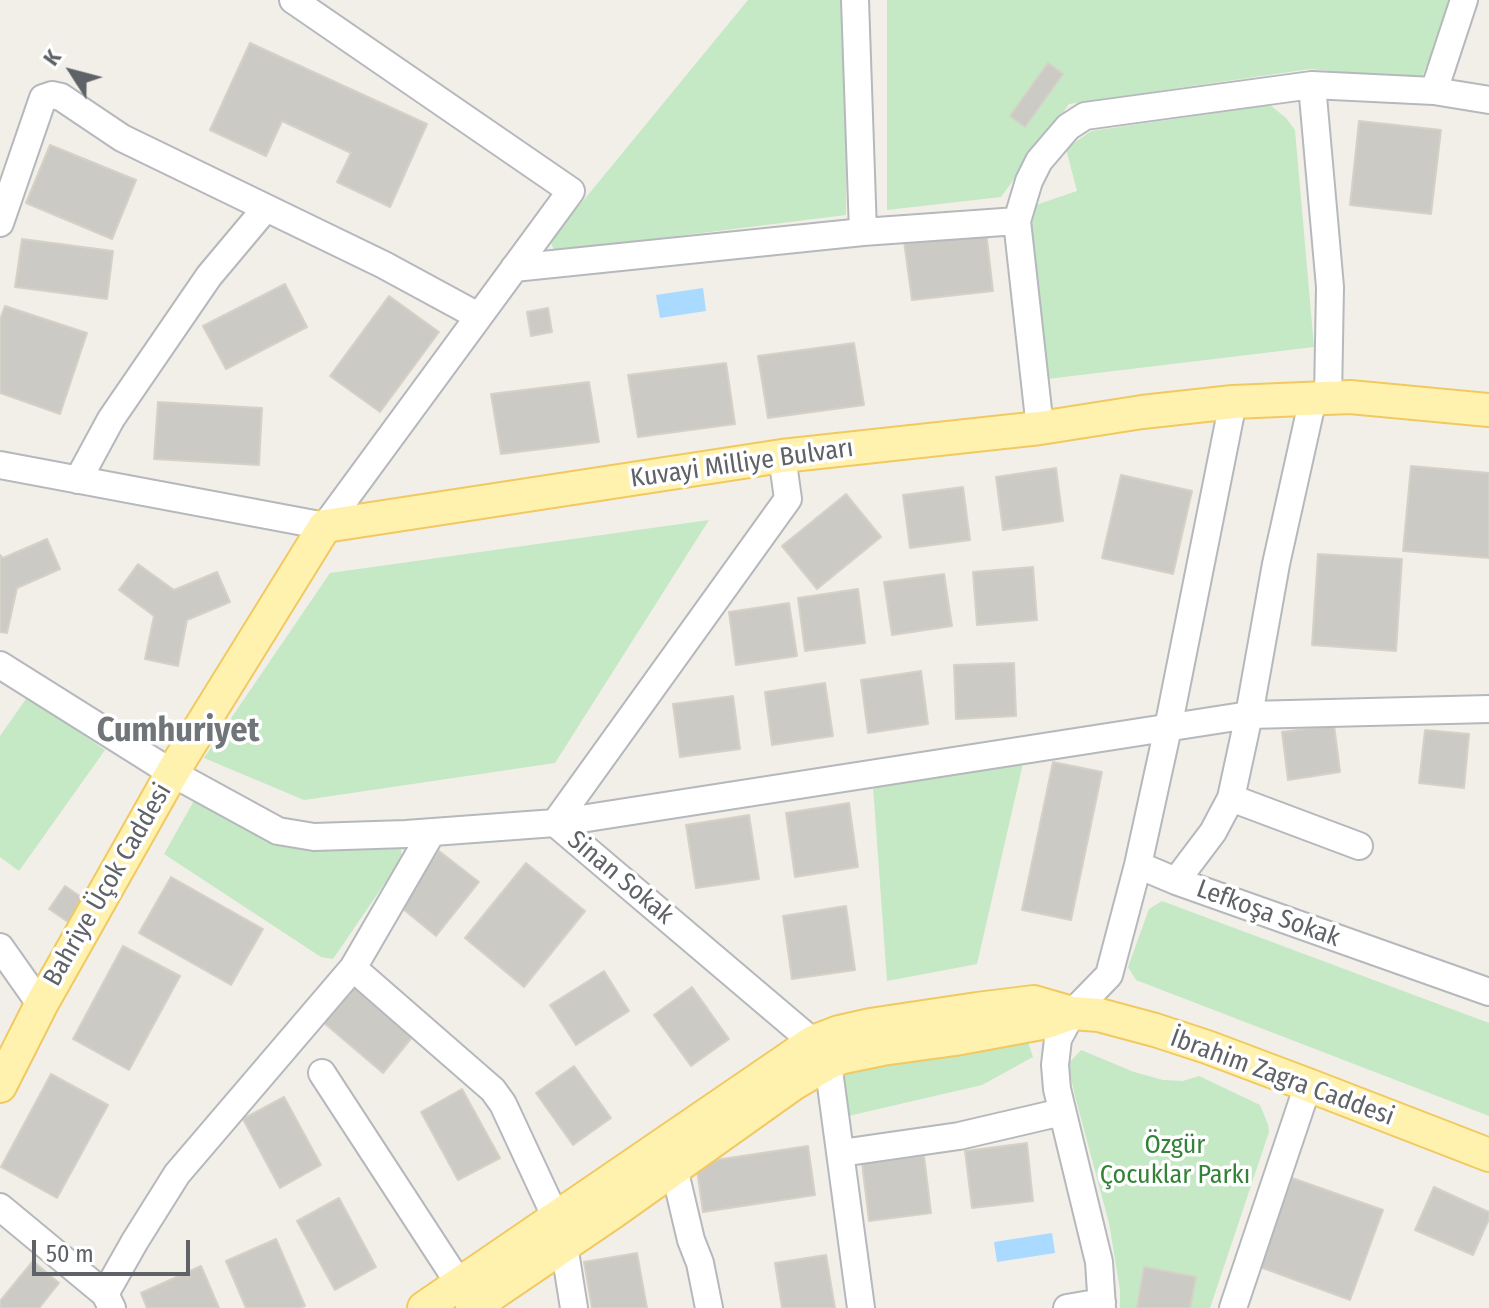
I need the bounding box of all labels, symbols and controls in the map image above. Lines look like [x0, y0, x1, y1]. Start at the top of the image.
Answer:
north arrow [32, 32, 112, 112]
text: K [37, 44, 67, 71]
street label: Kuvayi Milliye Bulvarı [629, 433, 855, 495]
district label: Cumhuriyet [97, 712, 259, 752]
street label: Bahriye Üçok Caddesi [37, 778, 179, 992]
street label: Sinan Sokak [561, 825, 679, 931]
street label: Lefkoşa Sokak [1192, 874, 1344, 954]
street label: İbrahim Zagra Caddesi [1166, 1023, 1398, 1133]
park label: Özgür Çocuklar Parkı [1100, 1130, 1250, 1192]
scale bar [36, 1224, 194, 1274]
text: 50 m [46, 1240, 94, 1268]

